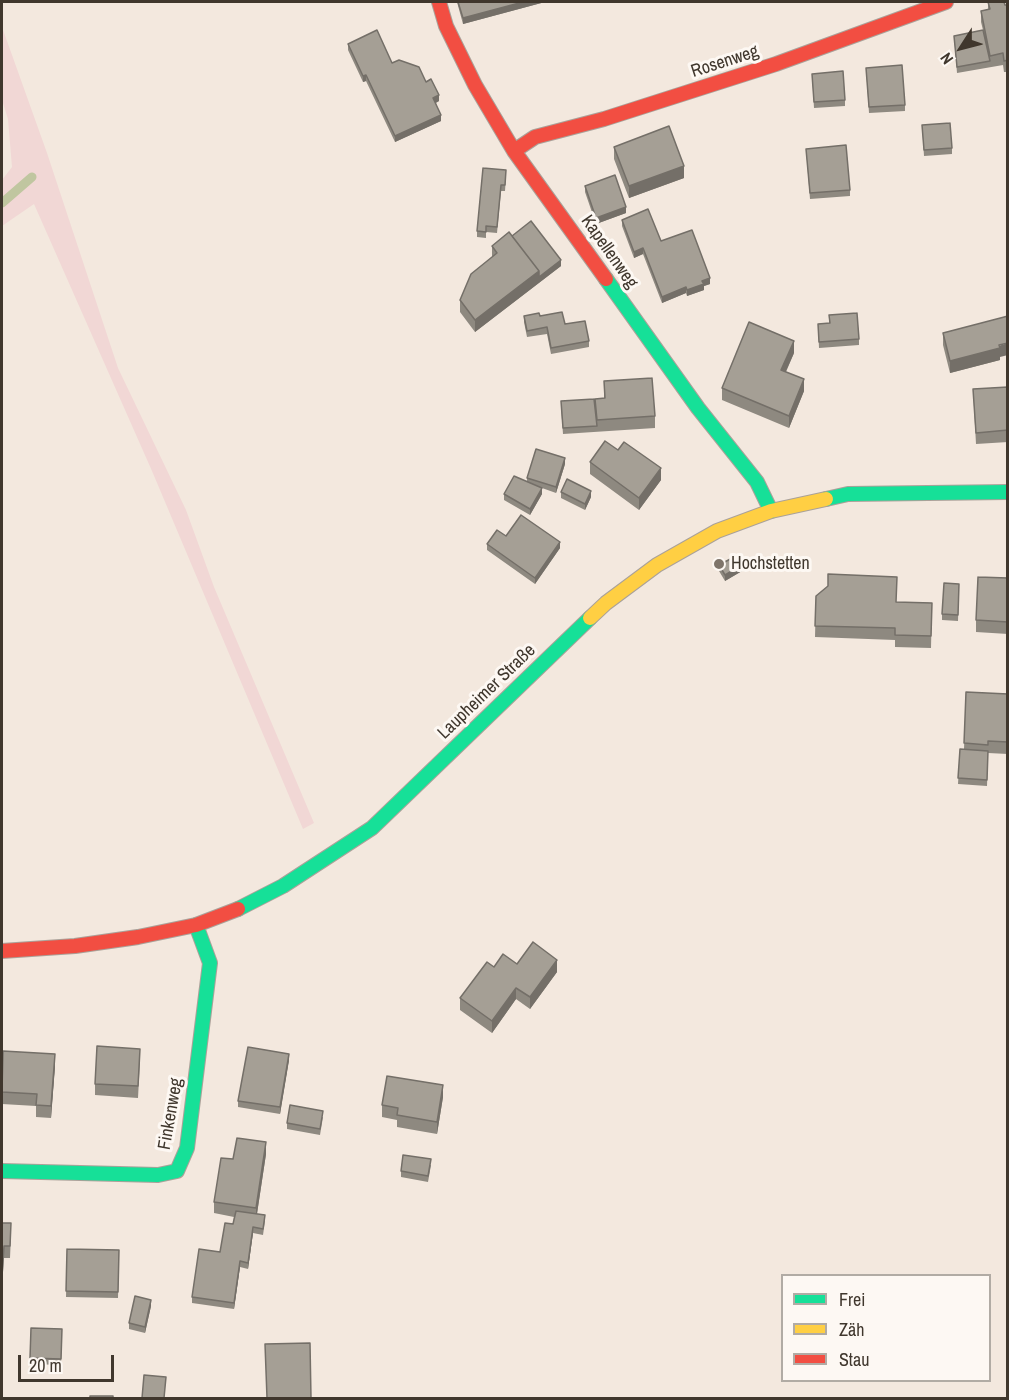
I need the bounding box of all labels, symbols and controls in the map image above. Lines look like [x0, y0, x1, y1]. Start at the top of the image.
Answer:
north arrow [931, 18, 991, 78]
street label: Rosenweg [689, 41, 761, 83]
text: N [935, 48, 958, 69]
street label: Kapellenweg [576, 211, 642, 293]
place label: Hochstetten [731, 553, 810, 575]
marker: Hochstetten [712, 557, 726, 571]
street label: Laupheimer Straße [434, 640, 540, 744]
street label: Finkenweg [154, 1077, 188, 1151]
legend [781, 1274, 991, 1382]
text: Frei [839, 1287, 865, 1312]
text: Zäh [839, 1317, 864, 1342]
scale bar [21, 1343, 117, 1381]
text: Stau [839, 1347, 869, 1372]
text: 20 m [29, 1353, 62, 1378]

